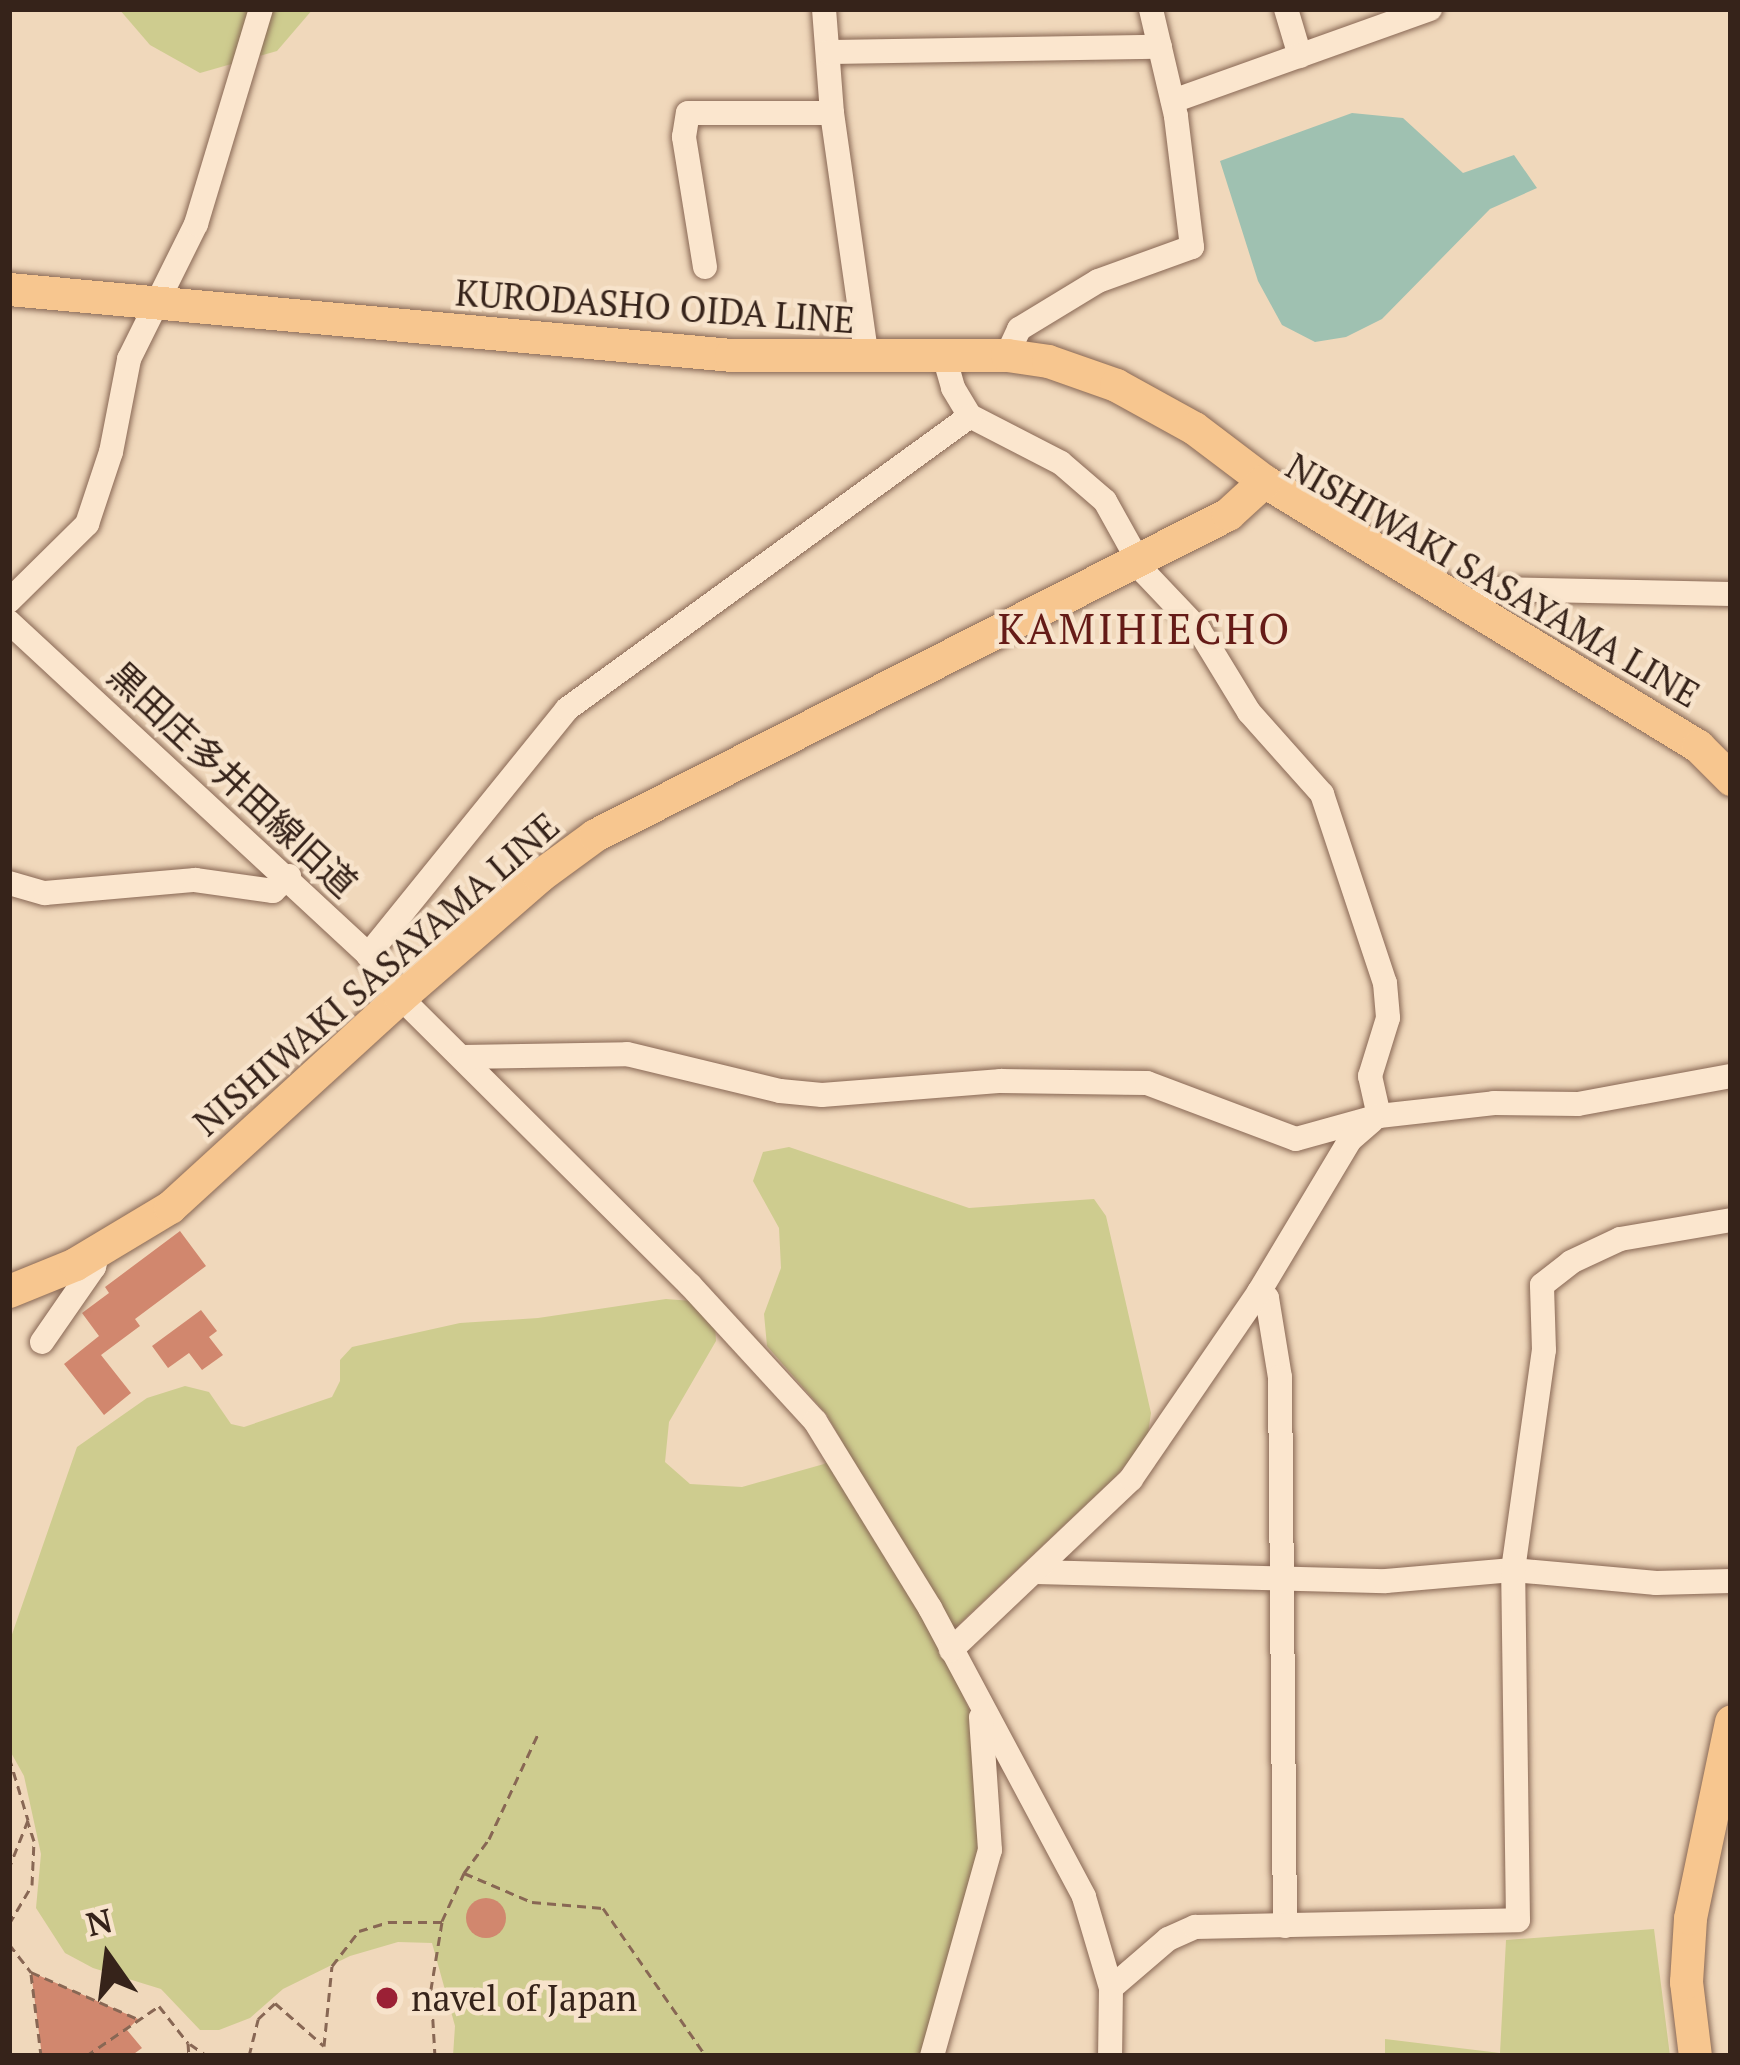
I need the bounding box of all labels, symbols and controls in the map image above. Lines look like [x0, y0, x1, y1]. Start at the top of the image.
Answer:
street label: KURODASHO OIDA LINE [454, 270, 856, 342]
street label: NISHIWAKI SASAYAMA LINE [1279, 444, 1707, 716]
district label: KAMIHIECHO [998, 603, 1292, 653]
street label: 黒田庄多井田線旧道 [100, 653, 366, 905]
street label: NISHIWAKI SASAYAMA LINE [184, 803, 568, 1145]
north arrow [48, 1897, 168, 2017]
text: N [82, 1898, 116, 1945]
place label: navel of Japan [411, 1976, 637, 2020]
marker: navel of Japan [374, 1985, 400, 2011]

